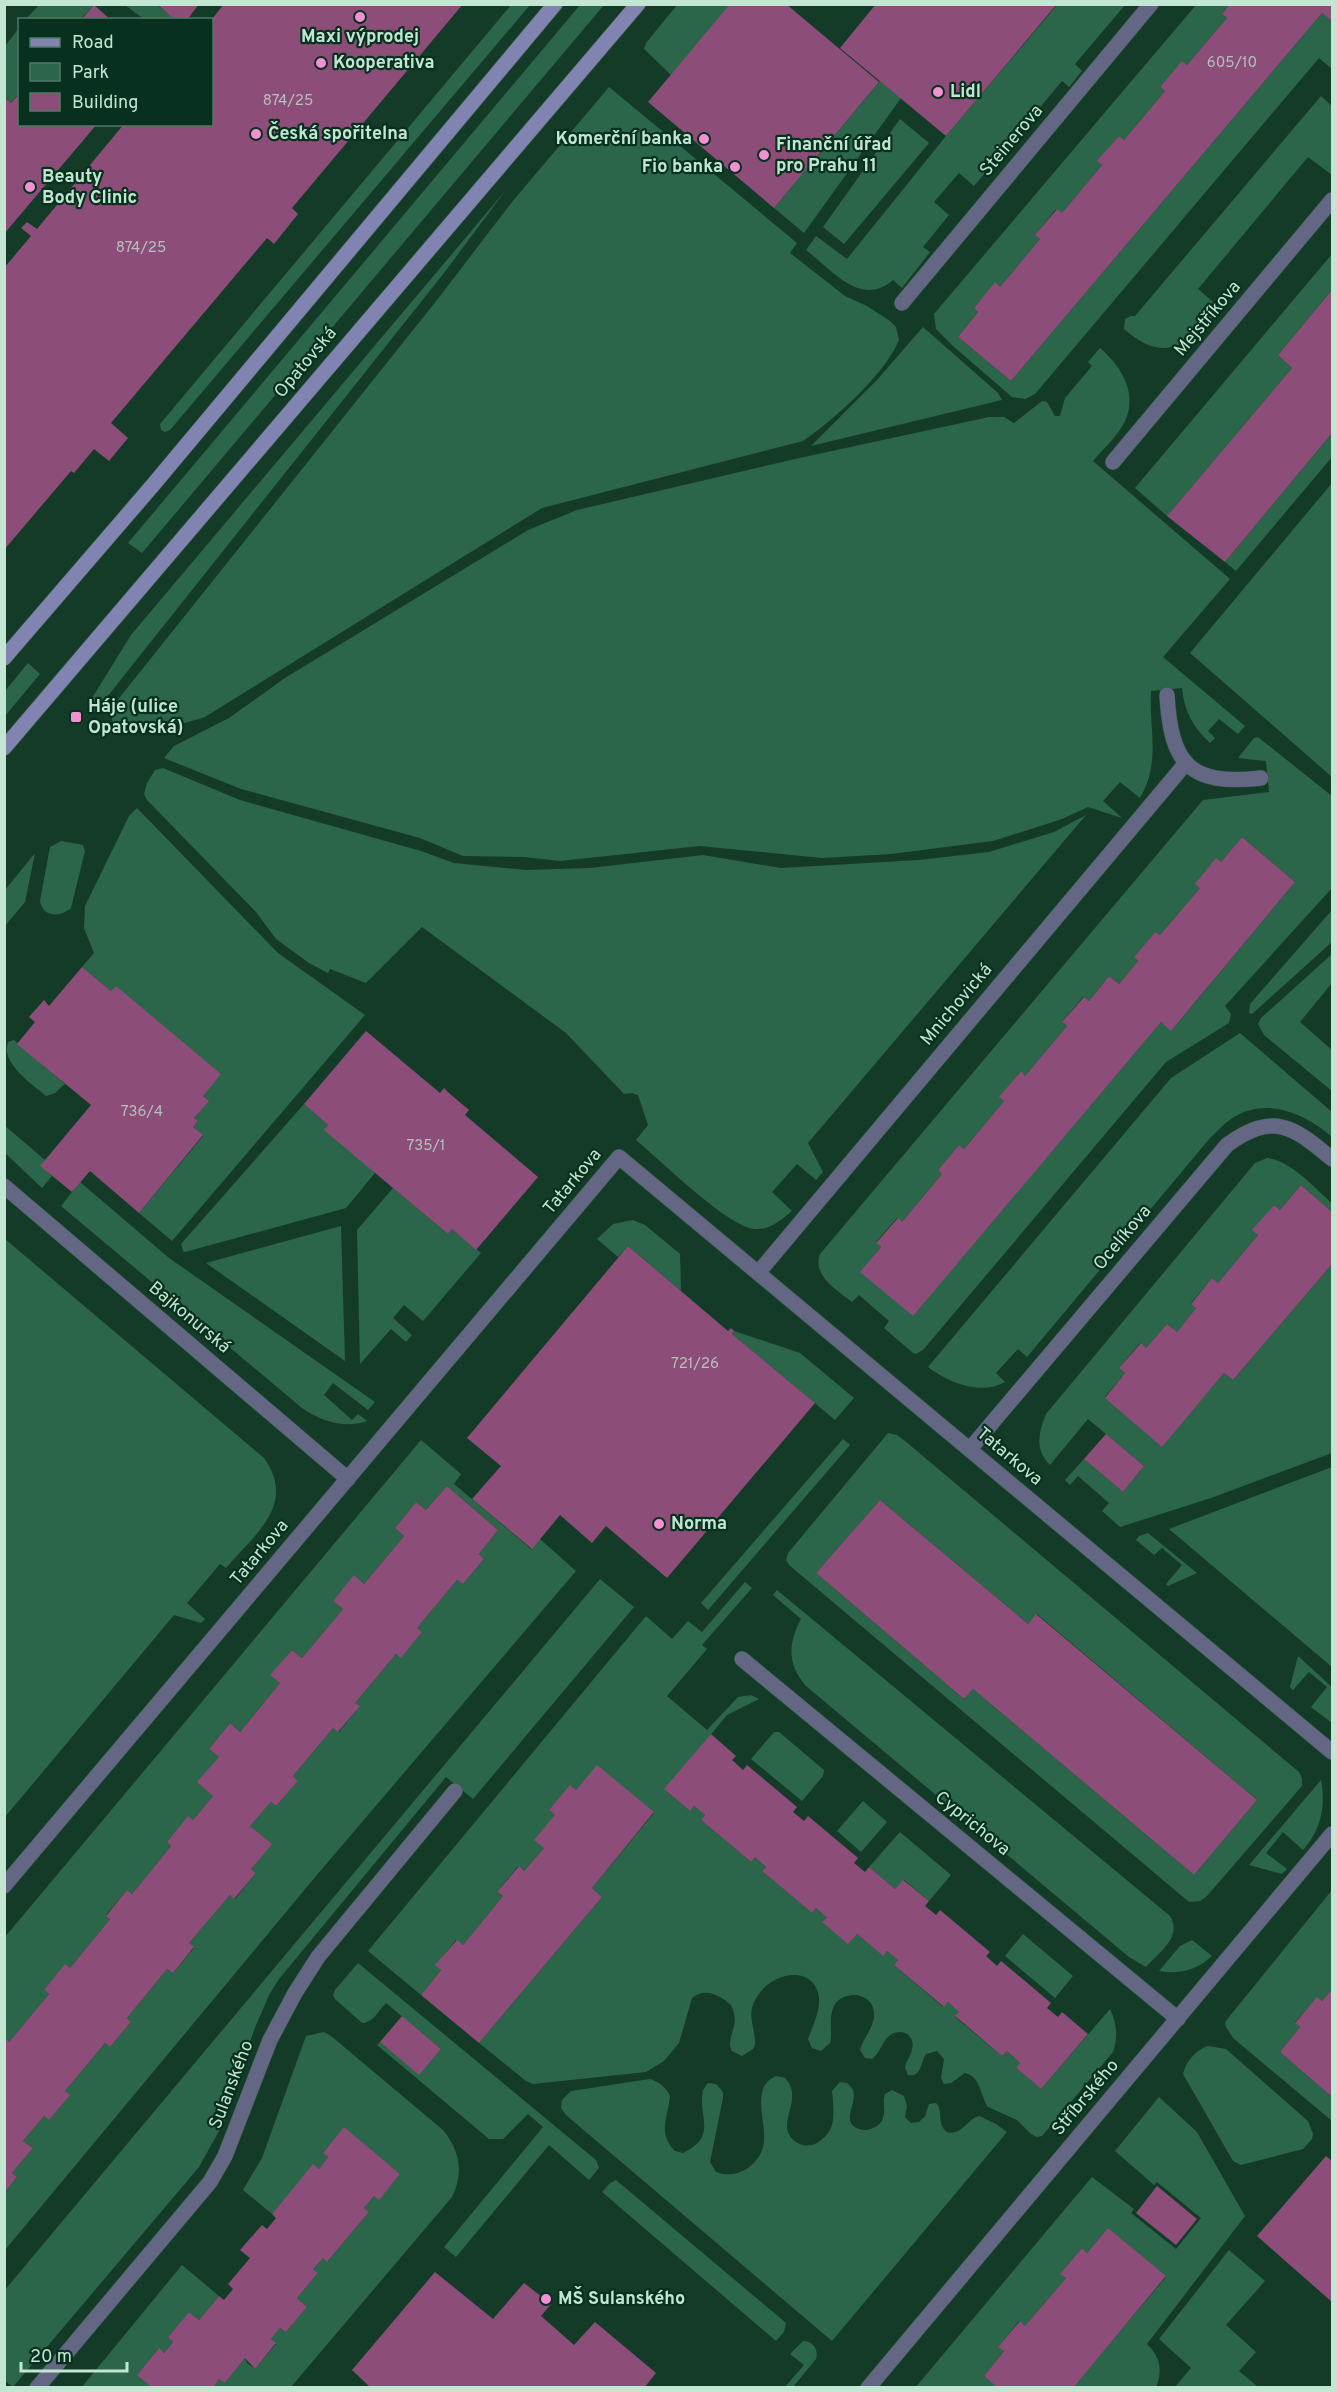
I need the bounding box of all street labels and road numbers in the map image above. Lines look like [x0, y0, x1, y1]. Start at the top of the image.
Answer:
street label: Steinerova [975, 100, 1049, 182]
street label: Mejstříkova [1170, 276, 1246, 362]
street label: Opatovská [270, 323, 342, 403]
street label: Mnichovická [916, 959, 998, 1051]
street label: Tatarkova [539, 1144, 607, 1220]
street label: Ocelíkova [1089, 1201, 1157, 1275]
street label: Bajkonurská [143, 1277, 235, 1359]
street label: Tatarkova [971, 1423, 1047, 1491]
street label: Tatarkova [226, 1515, 294, 1591]
street label: Cyprichova [930, 1787, 1014, 1861]
street label: Sulanského [205, 2037, 259, 2133]
street label: Stříbrského [1047, 2055, 1125, 2141]

